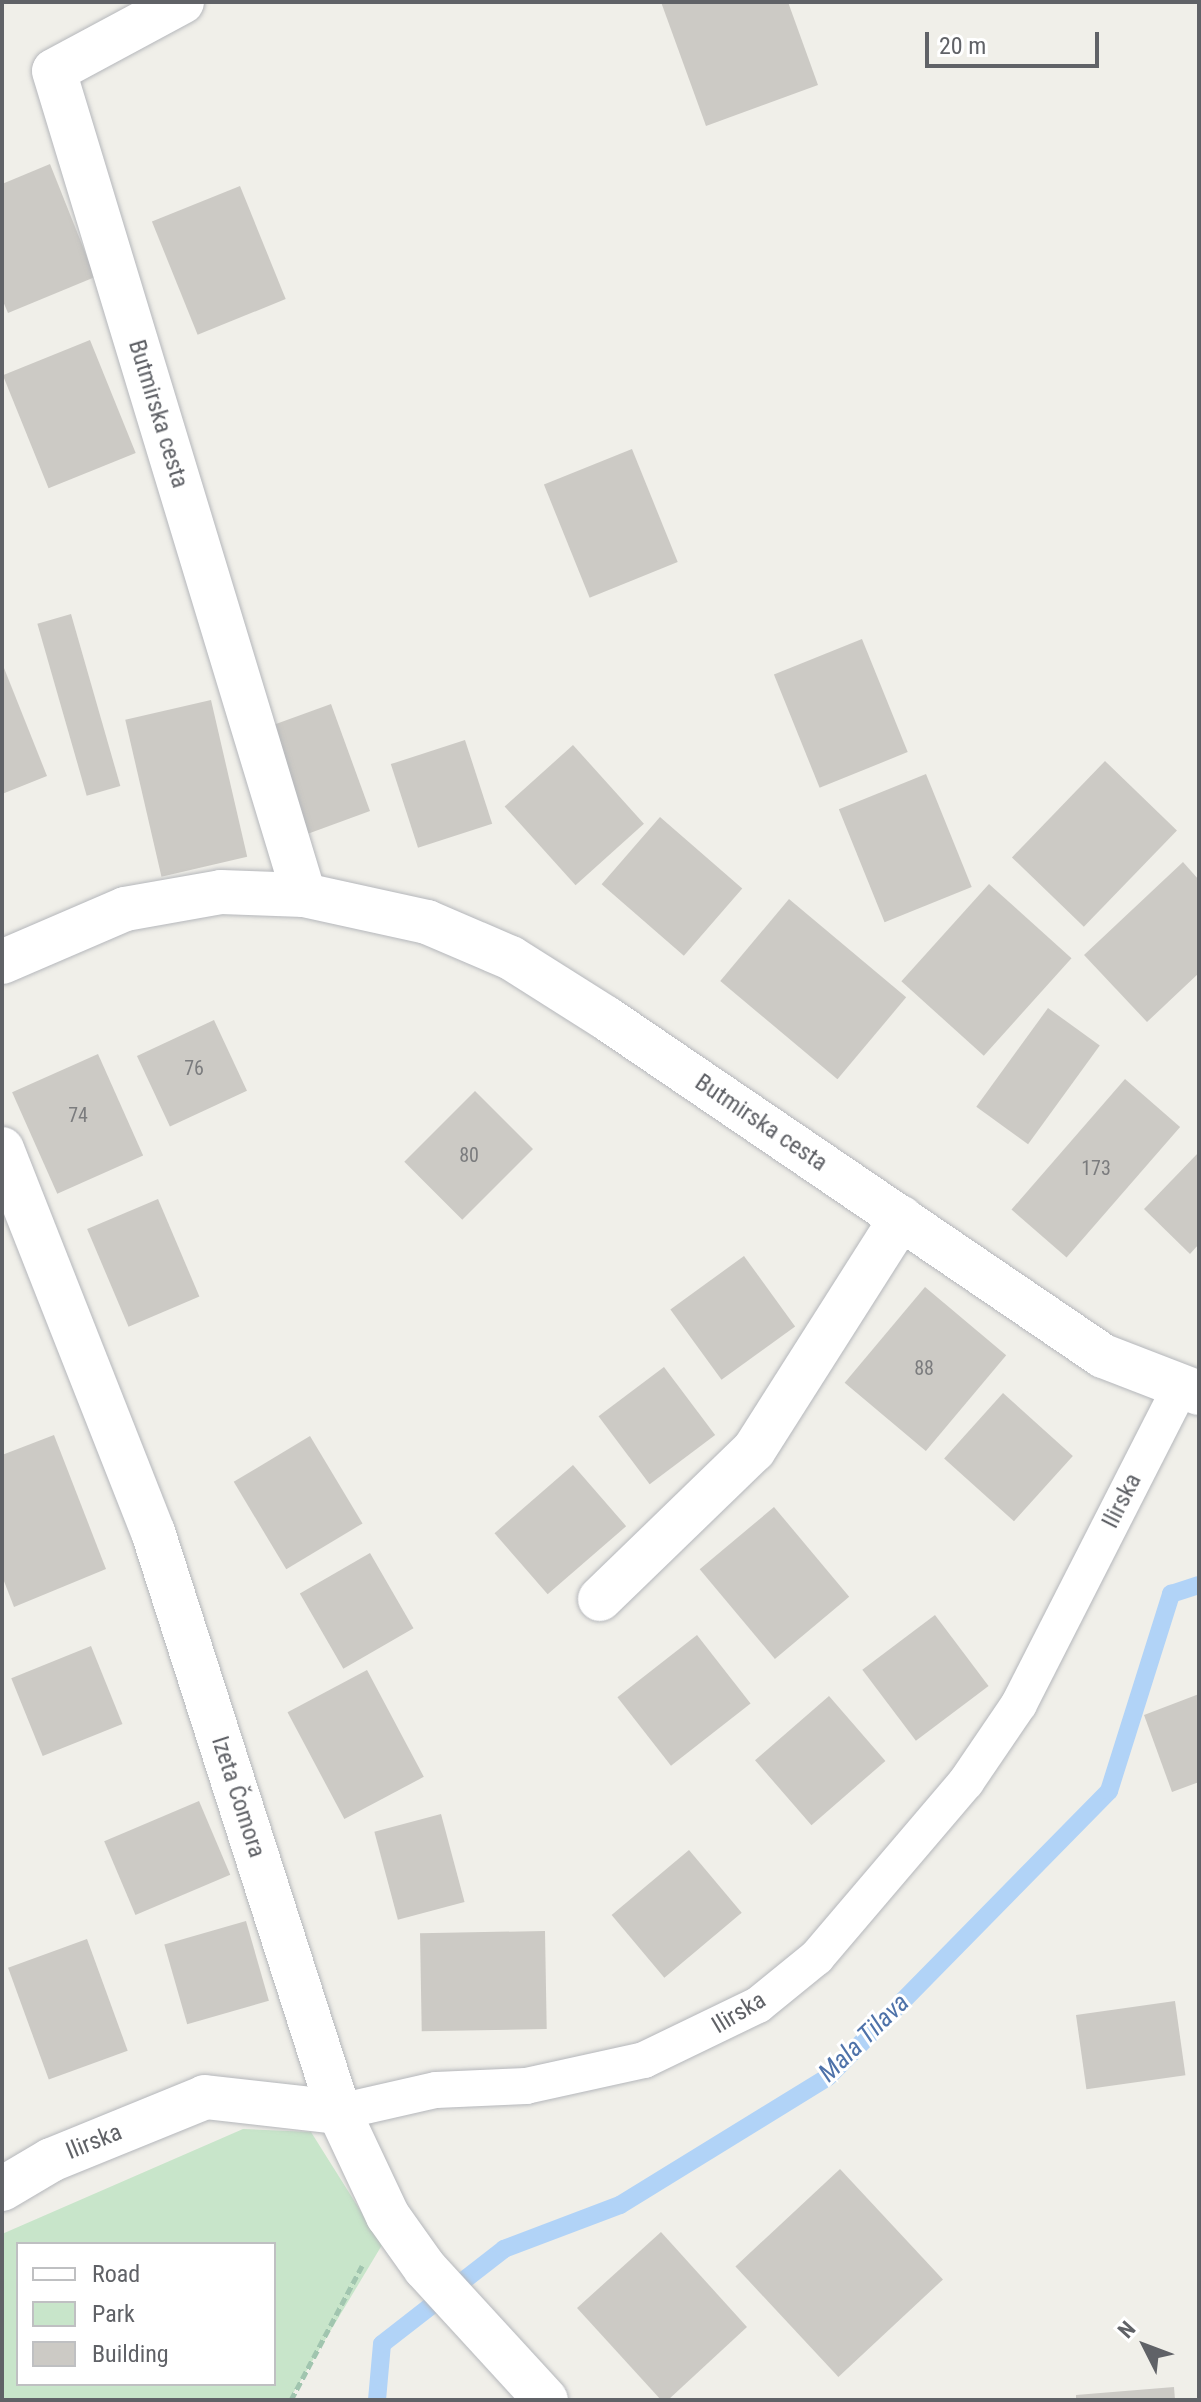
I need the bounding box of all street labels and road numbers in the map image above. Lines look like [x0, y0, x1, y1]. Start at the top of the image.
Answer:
street label: Butmirska cesta [122, 336, 194, 492]
street label: Butmirska cesta [689, 1068, 833, 1178]
street label: Ilirska [1096, 1469, 1148, 1533]
street label: Izeta Čomora [205, 1733, 271, 1861]
street label: Ilirska [707, 1986, 771, 2040]
street label: Ilirska [62, 2118, 126, 2166]

